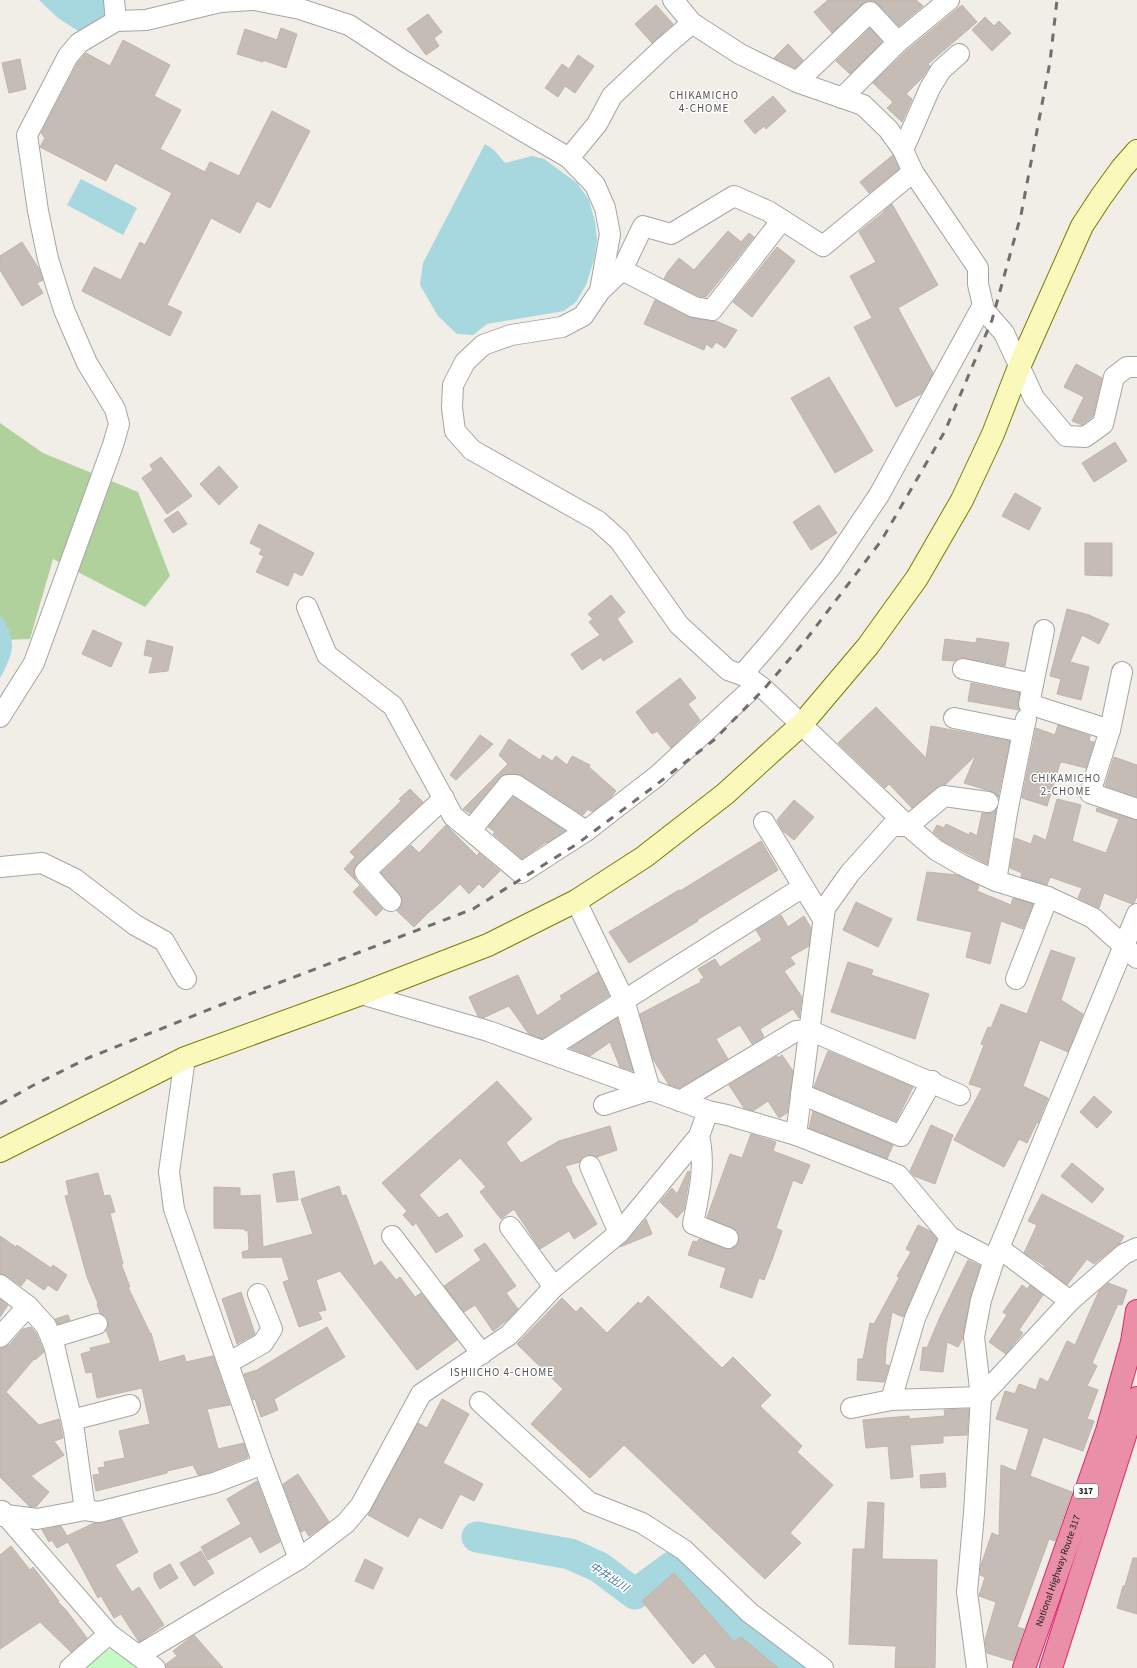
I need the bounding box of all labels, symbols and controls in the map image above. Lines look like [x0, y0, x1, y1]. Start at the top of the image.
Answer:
district label: CHIKAMICHO 4-CHOME [669, 88, 739, 116]
district label: CHIKAMICHO 2-CHOME [1031, 771, 1101, 799]
district label: ISHIICHO 4-CHOME [450, 1365, 554, 1380]
road number: 317 [1074, 1484, 1098, 1498]
street label: National Highway Route 317 [1032, 1513, 1084, 1629]
water label: 中井出川 [586, 1559, 632, 1596]

